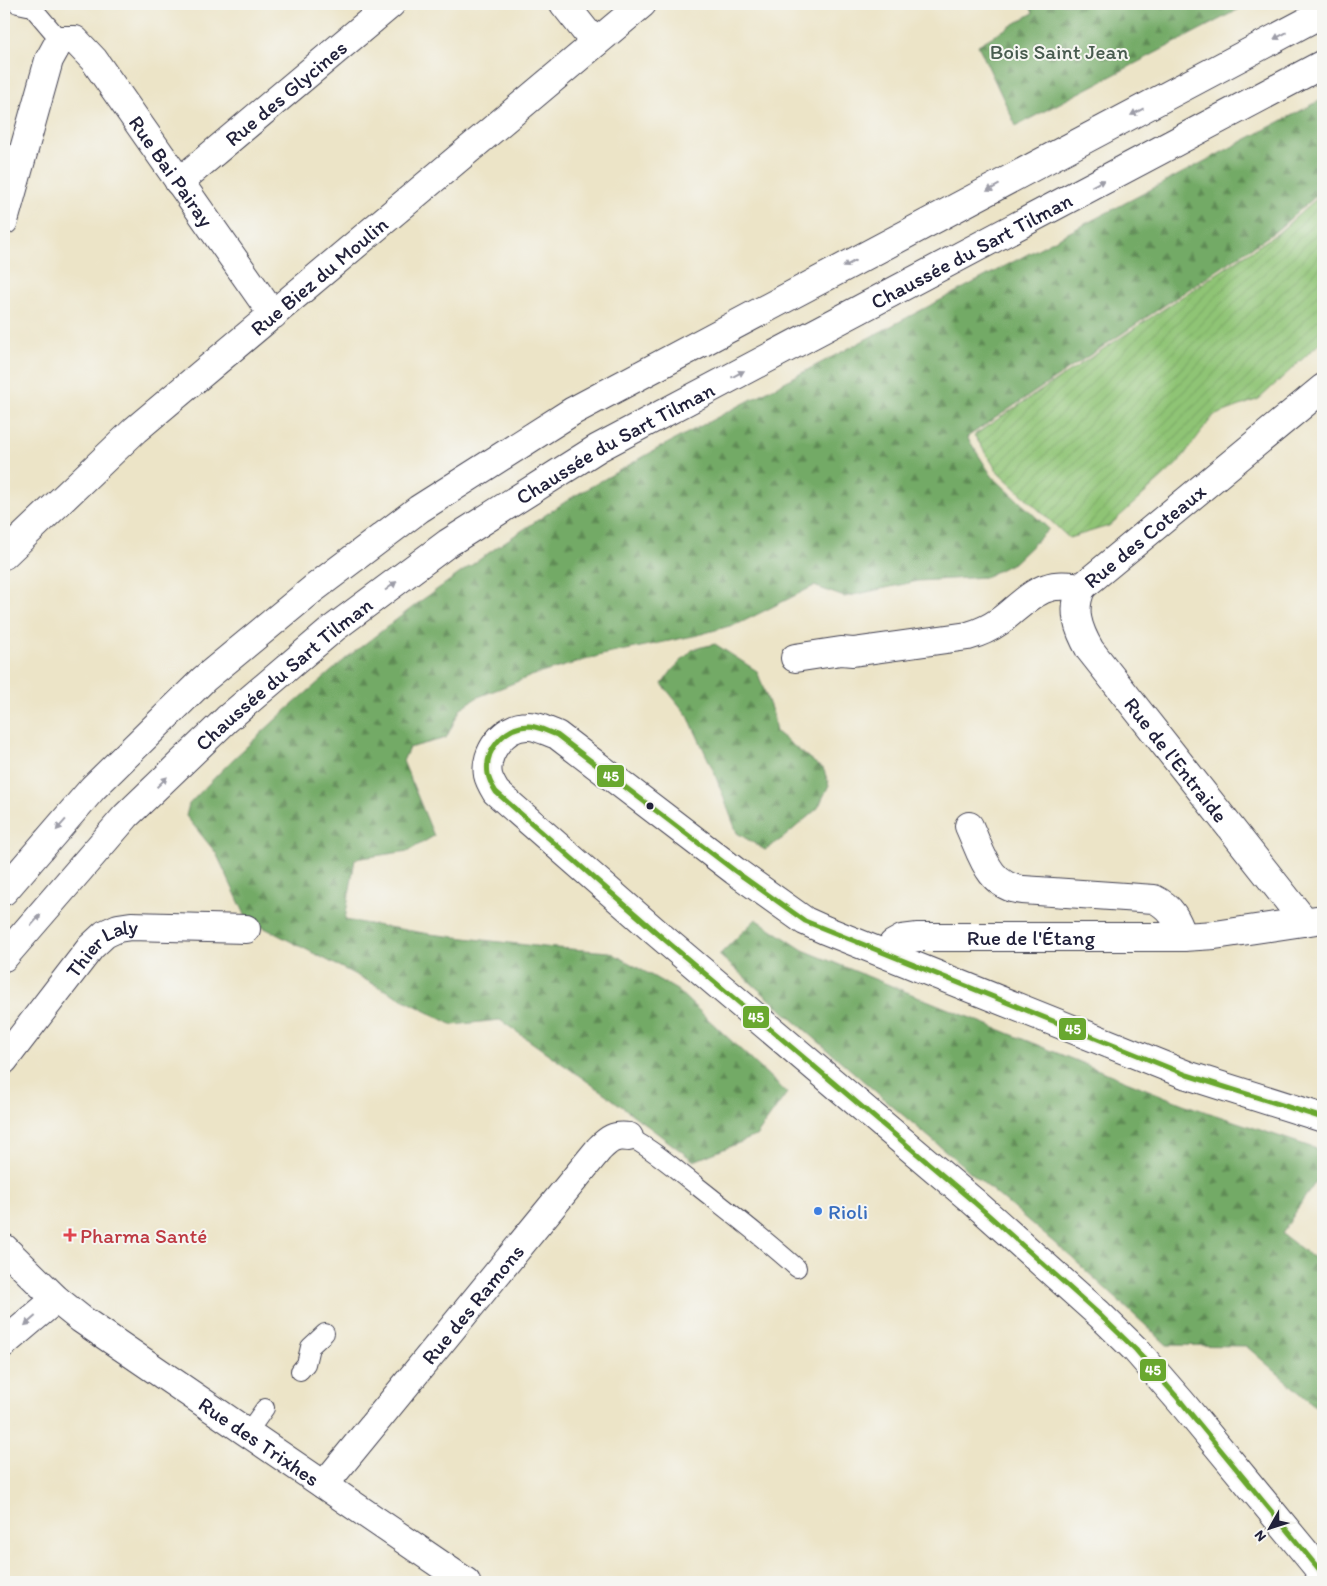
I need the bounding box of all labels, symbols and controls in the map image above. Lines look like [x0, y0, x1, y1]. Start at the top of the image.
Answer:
one-way arrow [1273, 32, 1287, 40]
street label: Rue des Glycines [219, 34, 351, 151]
park label: Bois Saint Jean [990, 39, 1128, 64]
one-way arrow [1129, 108, 1144, 116]
street label: Rue Bai Pairay [124, 110, 220, 232]
one-way arrow [1091, 179, 1106, 187]
one-way arrow [986, 184, 1000, 192]
street label: Chaussée du Sart Tilman [866, 187, 1076, 314]
street label: Rue Biez du Moulin [245, 211, 393, 340]
one-way arrow [842, 260, 857, 268]
one-way arrow [731, 370, 746, 378]
street label: Chaussée du Sart Tilman [511, 376, 718, 509]
street label: Rue des Coteaux [1079, 478, 1211, 593]
one-way arrow [384, 580, 397, 591]
street label: Chaussée du Sart Tilman [190, 591, 377, 756]
street label: Rue de l'Entraide [1119, 692, 1234, 827]
line badge: 45 [596, 764, 625, 788]
text: 45 [603, 768, 620, 785]
one-way arrow [155, 776, 167, 788]
unlabelled marker [645, 801, 655, 811]
one-way arrow [56, 818, 67, 831]
street label: Thier Laly [60, 913, 139, 982]
one-way arrow [30, 914, 41, 927]
street label: Rue de l'Étang [967, 925, 1095, 950]
line badge: 45 [742, 1005, 770, 1029]
text: 45 [748, 1009, 765, 1026]
line badge: 45 [1058, 1017, 1087, 1041]
text: 45 [1065, 1021, 1082, 1038]
place label: Rioli [828, 1199, 868, 1224]
marker: Rioli [812, 1205, 824, 1217]
place label: Pharma Santé [80, 1223, 207, 1248]
marker: Pharma Santé [64, 1229, 76, 1241]
street label: Rue des Ramons [416, 1239, 529, 1369]
one-way arrow [25, 1315, 37, 1327]
line badge: 45 [1139, 1358, 1167, 1382]
text: 45 [1145, 1362, 1162, 1379]
street label: Rue des Trixhes [194, 1391, 325, 1491]
north arrow [1244, 1504, 1294, 1554]
text: N [1251, 1527, 1270, 1545]

